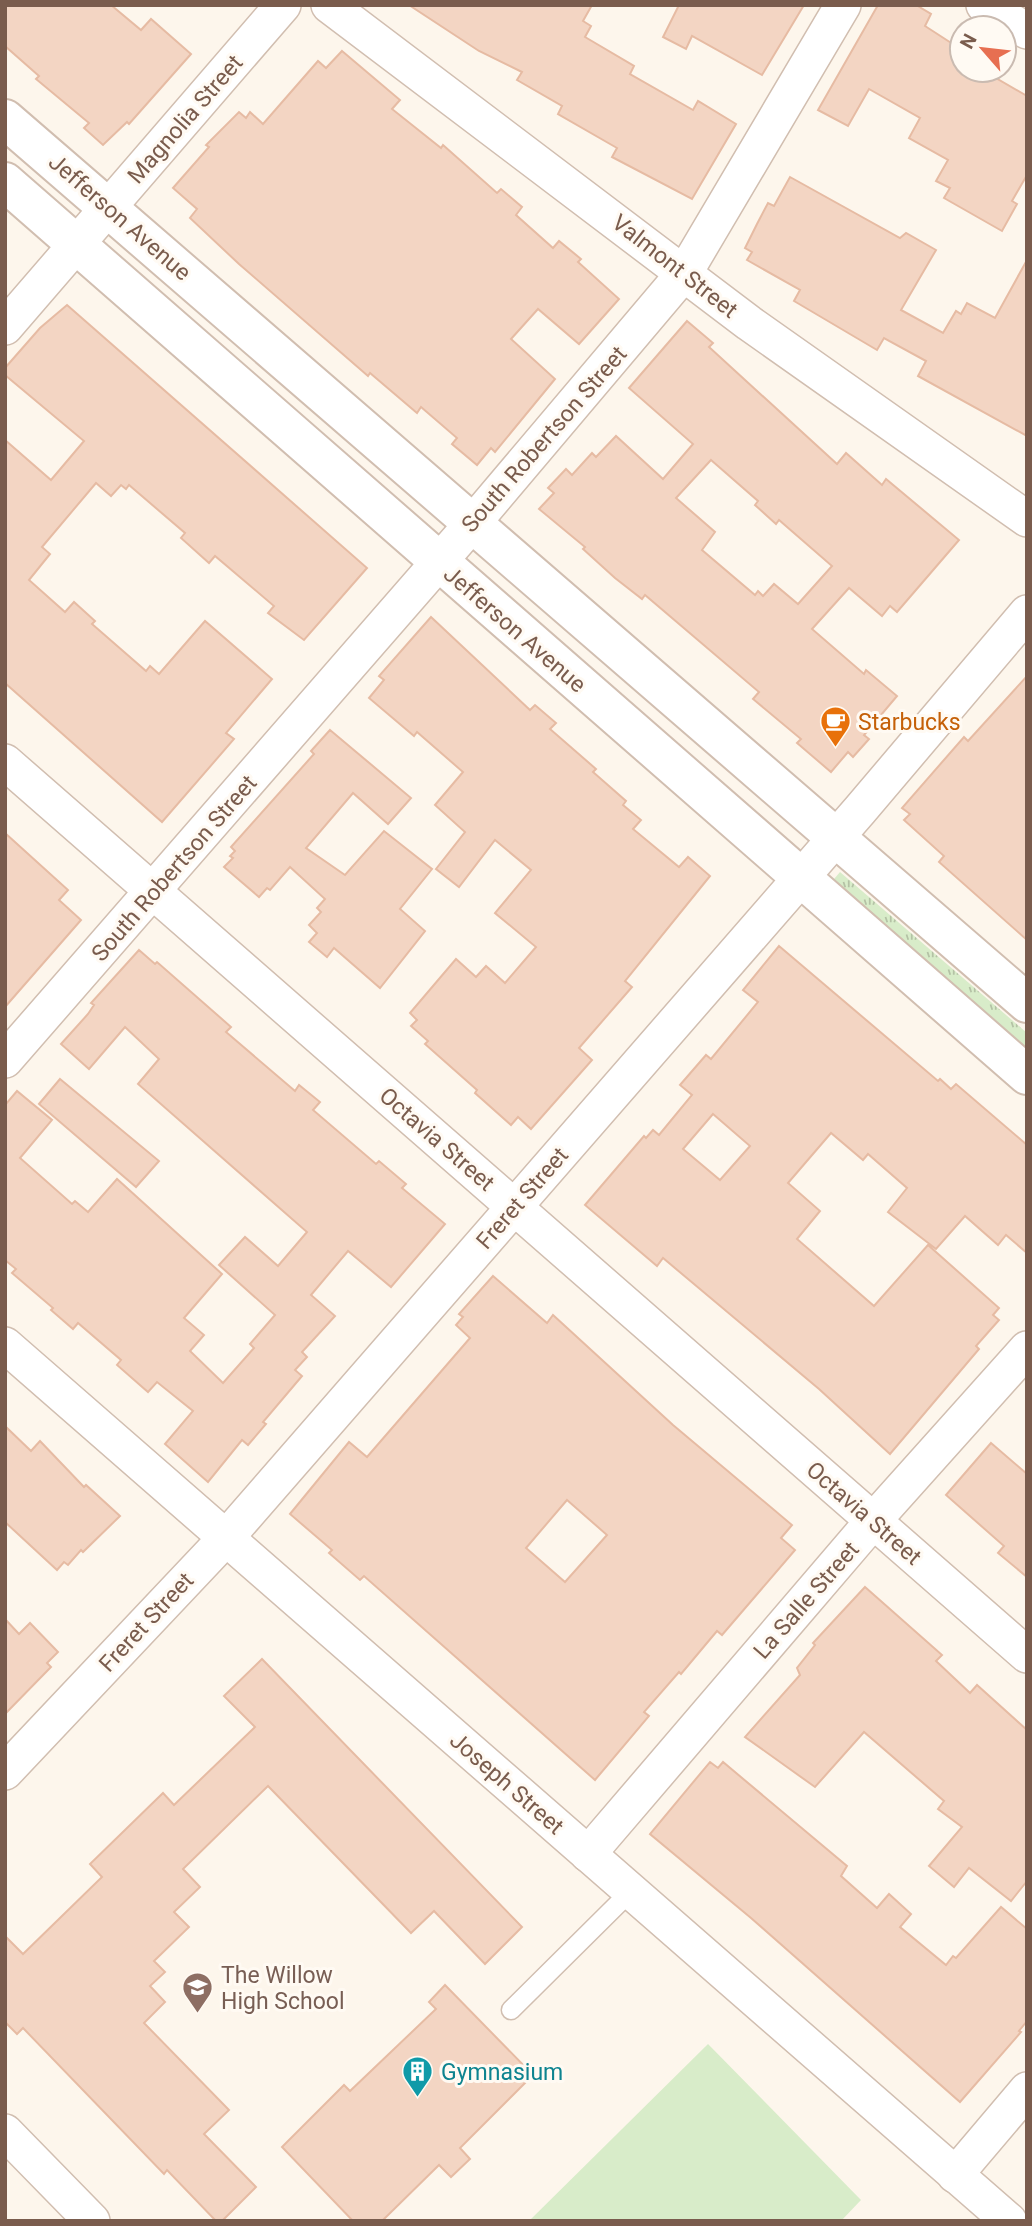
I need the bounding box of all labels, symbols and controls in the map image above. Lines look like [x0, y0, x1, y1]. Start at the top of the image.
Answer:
north arrow [948, 14, 1018, 84]
text: N [955, 30, 982, 53]
street label: Magnolia Street [122, 50, 249, 189]
street label: Jefferson Avenue [43, 148, 196, 286]
street label: Valmont Street [606, 209, 743, 324]
street label: South Robertson Street [456, 341, 633, 538]
street label: Jefferson Avenue [438, 560, 591, 698]
cafe icon: Starbucks [818, 705, 852, 749]
place label: Starbucks [858, 709, 961, 736]
street label: South Robertson Street [86, 770, 263, 967]
street label: Octavia Street [374, 1082, 500, 1197]
street label: Freret Street [471, 1142, 574, 1255]
street label: Octavia Street [801, 1456, 927, 1571]
street label: La Salle Street [748, 1536, 865, 1664]
street label: Freret Street [94, 1567, 199, 1678]
street label: Joseph Street [444, 1727, 569, 1840]
place label: The Willow High School [221, 1962, 344, 2015]
school or university icon: The Willow High School [181, 1971, 215, 2015]
building icon: Gymnasium [401, 2055, 435, 2099]
place label: Gymnasium [441, 2059, 563, 2086]

